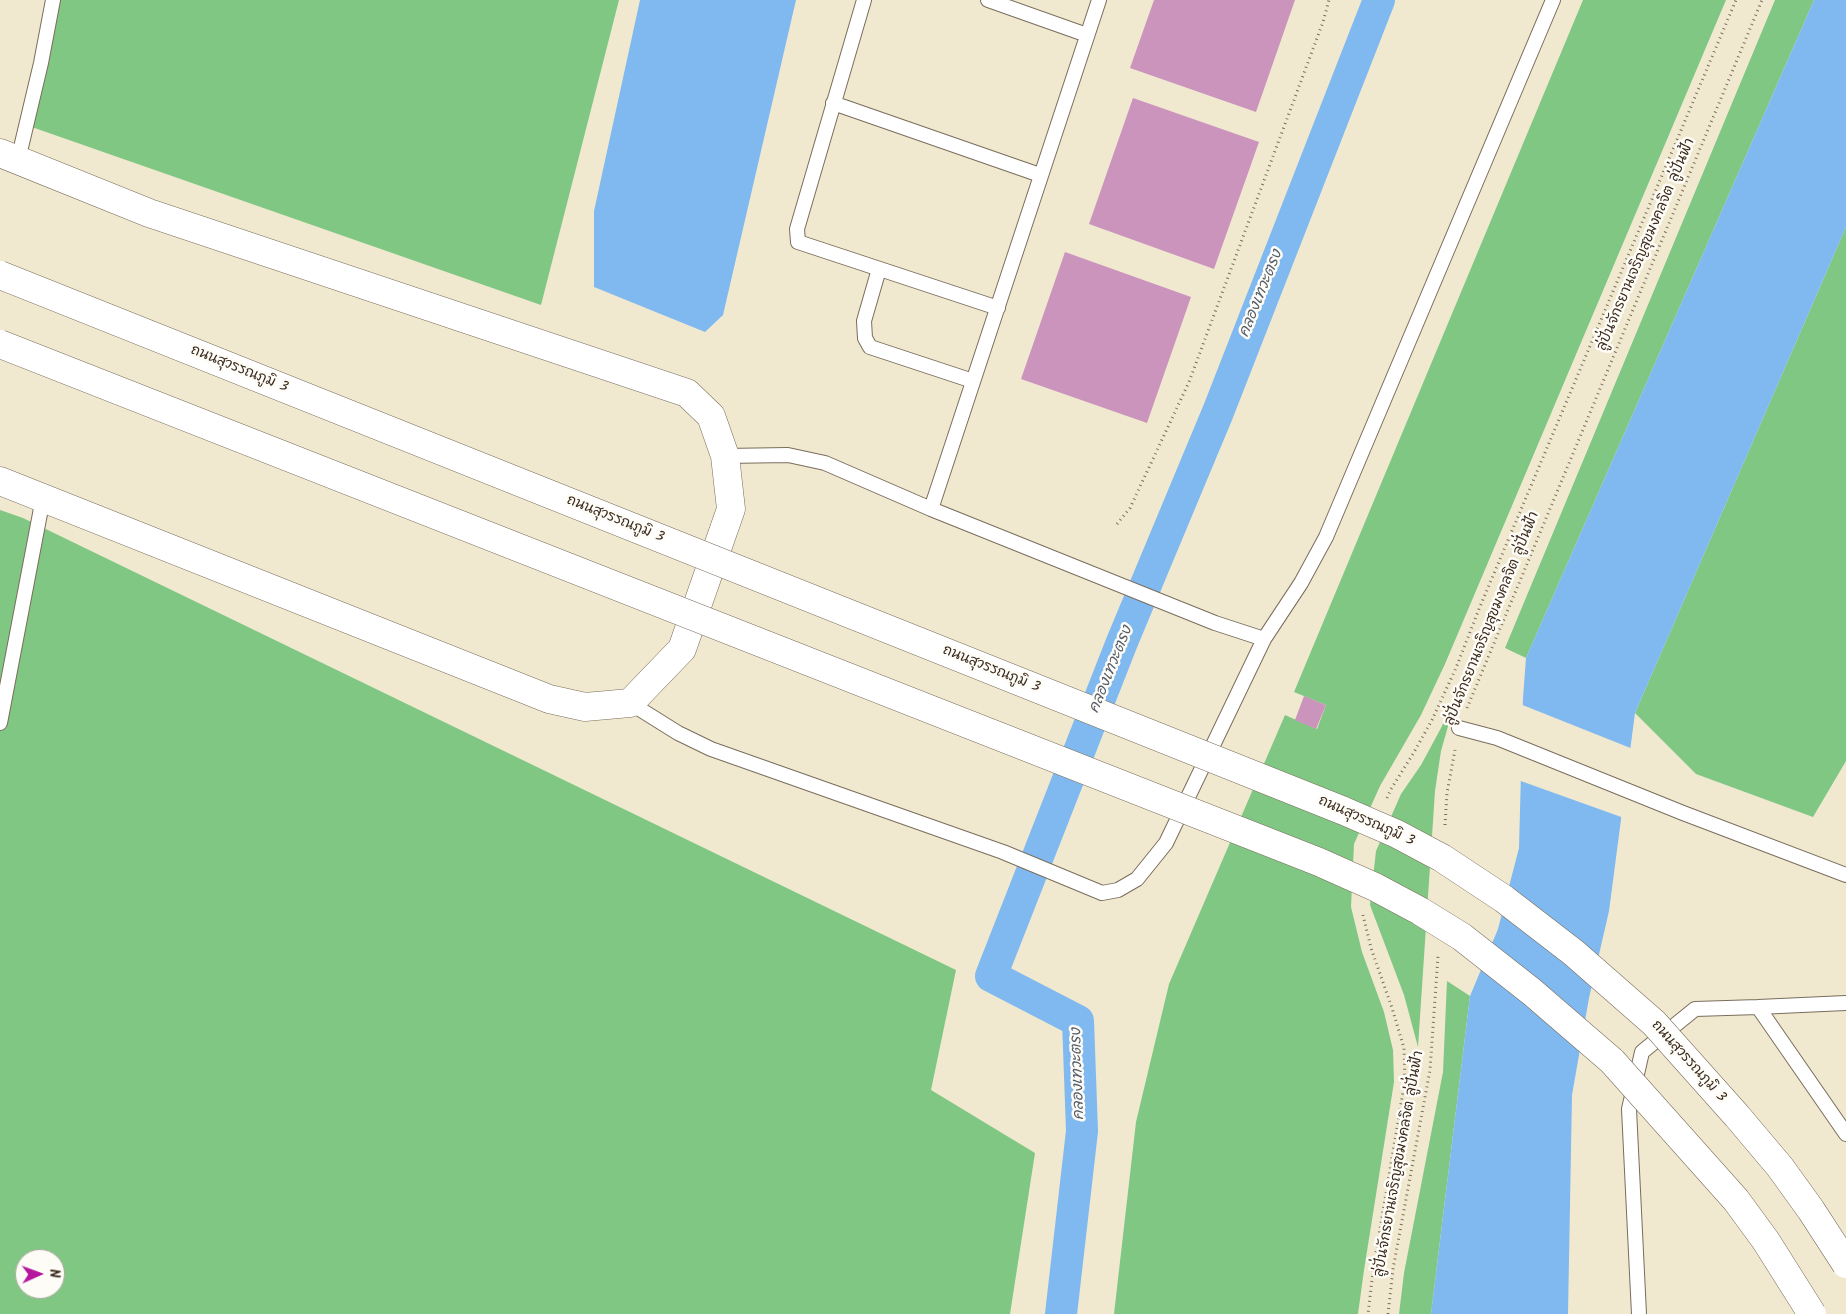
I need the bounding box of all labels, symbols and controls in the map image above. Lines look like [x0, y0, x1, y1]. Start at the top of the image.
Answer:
street label: ลู่ปั่นจักรยานเจริญสุขมงคลจิต ลู่ปั่นฟ้า [1595, 136, 1699, 354]
water label: คลองเทวะตรง [1236, 248, 1288, 340]
street label: ถนนสุวรรณภูมิ 3 [188, 343, 290, 397]
street label: ถนนสุวรรณภูมิ 3 [564, 493, 666, 547]
street label: ลู่ปั่นจักรยานเจริญสุขมงคลจิต ลู่ปั่นฟ้า [1442, 510, 1544, 728]
water label: คลองเทวะตรง [1086, 624, 1138, 716]
street label: ถนนสุวรรณภูมิ 3 [940, 643, 1042, 697]
street label: ถนนสุวรรณภูมิ 3 [1315, 793, 1417, 851]
street label: ถนนสุวรรณภูมิ 3 [1647, 1018, 1729, 1106]
water label: คลองเทวะตรง [1068, 1028, 1090, 1120]
street label: ลู่ปั่นจักรยานเจริญสุขมงคลจิต ลู่ปั่นฟ้า [1372, 1050, 1428, 1278]
north arrow [15, 1249, 65, 1299]
text: N [43, 1269, 65, 1278]

